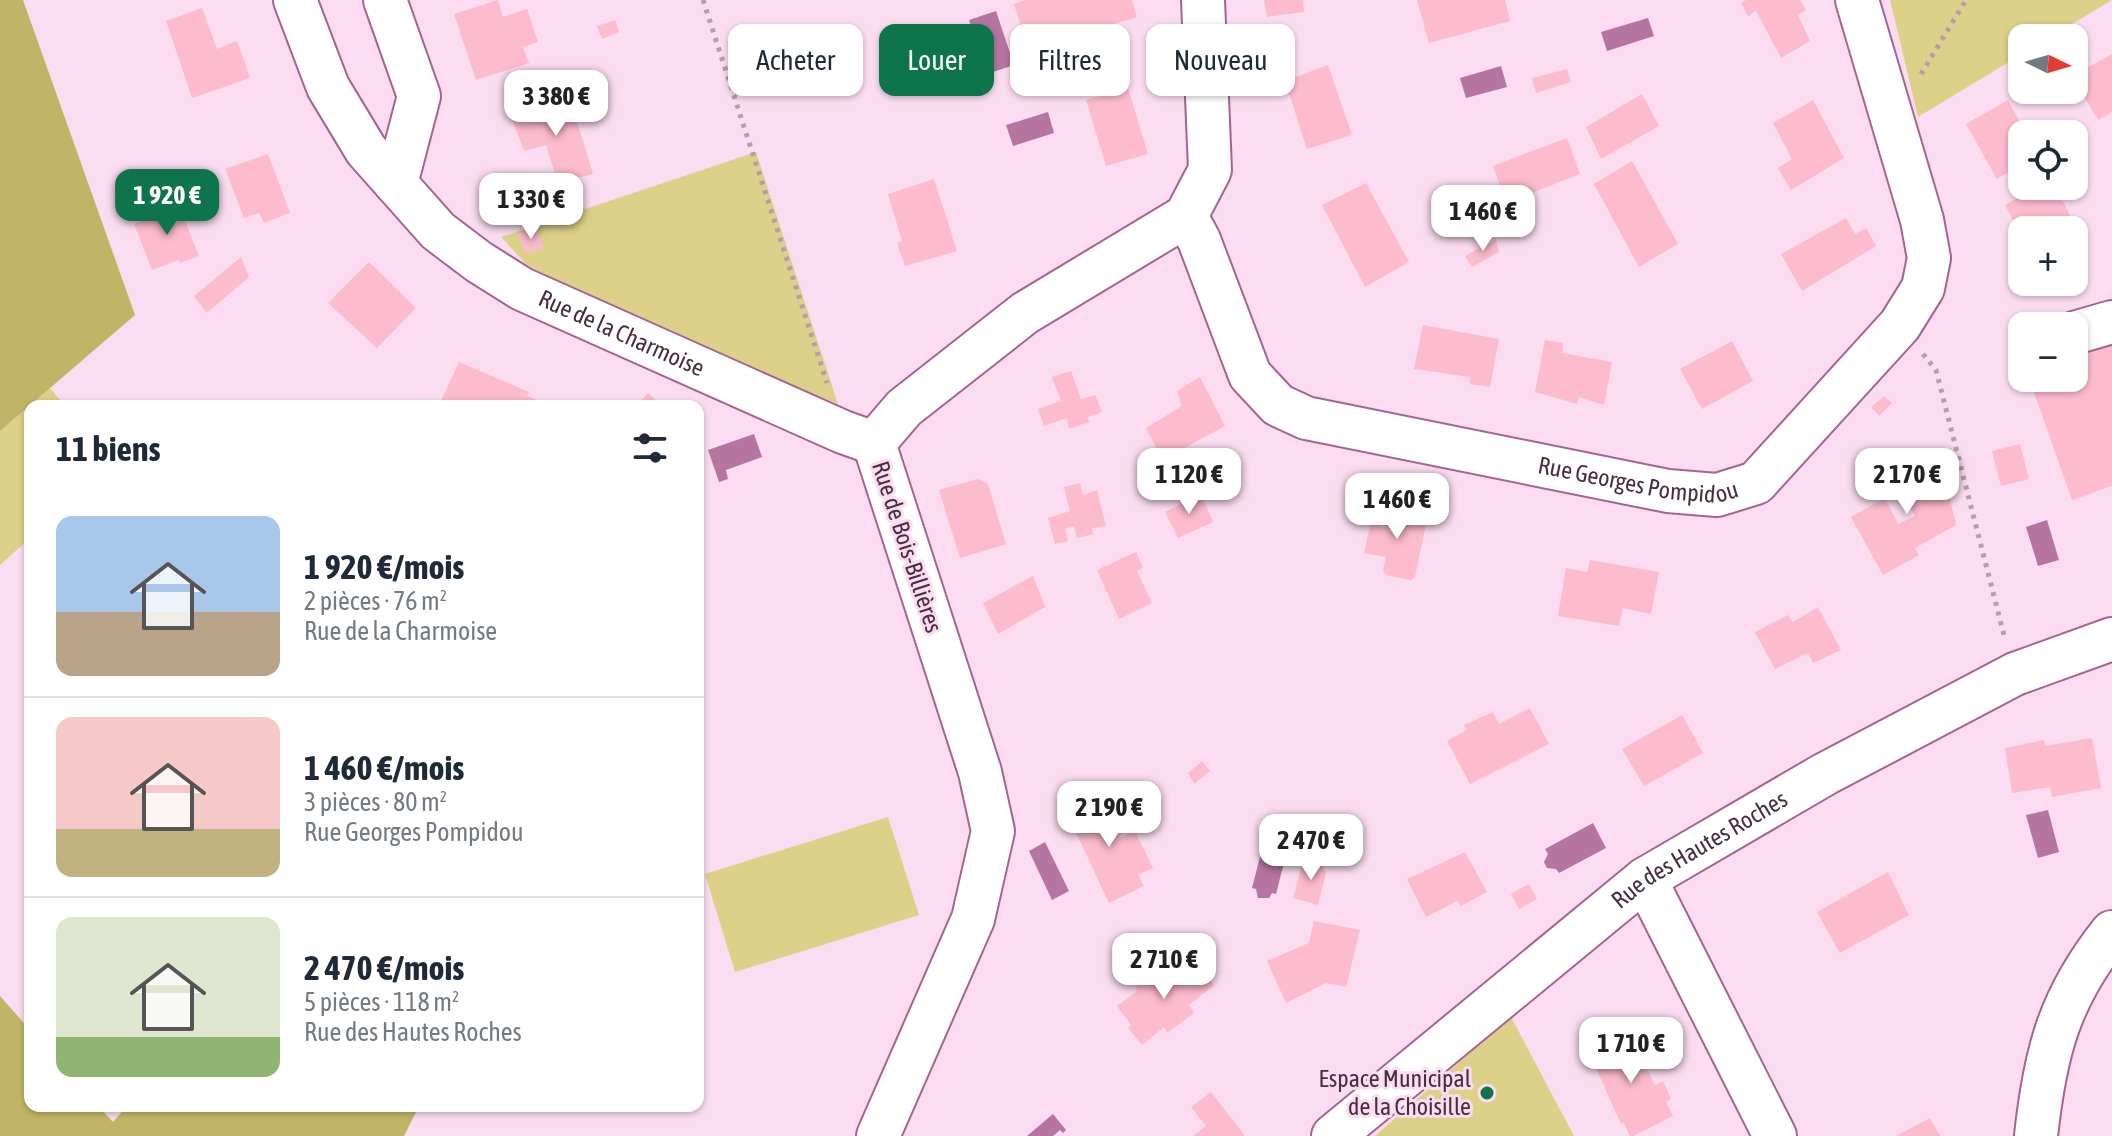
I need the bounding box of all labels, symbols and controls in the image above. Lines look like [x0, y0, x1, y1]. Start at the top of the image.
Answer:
chip: Acheter [728, 24, 863, 96]
chip: Louer [879, 24, 994, 96]
chip: Filtres [1010, 24, 1130, 96]
chip: Nouveau [1146, 24, 1295, 96]
north arrow [2008, 24, 2088, 104]
map controls [2008, 24, 2088, 392]
pin: 3 380 € [482, 70, 630, 138]
text: 3 380 € [522, 81, 590, 111]
button: locate [2008, 120, 2088, 200]
pin: 1 920 € [93, 169, 241, 237]
pin: 1 330 € [457, 173, 605, 241]
text: 1 920 € [133, 180, 201, 210]
text: 1 330 € [497, 184, 565, 214]
pin: 1 460 € [1409, 185, 1557, 253]
text: 1 460 € [1449, 196, 1517, 226]
button: + [2008, 216, 2088, 296]
street label: Rue de la Charmoise [535, 284, 709, 381]
button: − [2008, 312, 2088, 392]
icon: filters [628, 426, 672, 470]
text: 11 biens [56, 429, 160, 468]
pin: 1 120 € [1115, 448, 1263, 516]
pin: 2 170 € [1833, 448, 1981, 516]
street label: Rue Georges Pompidou [1536, 451, 1741, 508]
street label: Rue de Bois-Billières [867, 458, 948, 636]
text: 1 120 € [1155, 459, 1223, 489]
text: 2 170 € [1873, 459, 1941, 489]
pin: 1 460 € [1323, 473, 1471, 541]
text: 1 460 € [1363, 484, 1431, 514]
text: 1 920 €/mois [304, 547, 464, 586]
icon: home [120, 548, 216, 644]
text: 2 pièces · 76 m² [304, 586, 447, 616]
text: Rue de la Charmoise [304, 616, 497, 646]
text: 1 460 €/mois [304, 748, 464, 787]
icon: home [120, 749, 216, 845]
pin: 2 190 € [1035, 781, 1183, 849]
street label: Rue des Hautes Roches [1606, 785, 1792, 914]
text: 3 pièces · 80 m² [304, 787, 447, 817]
text: 2 190 € [1075, 792, 1143, 822]
pin: 2 470 € [1237, 814, 1385, 882]
text: Rue Georges Pompidou [304, 817, 524, 847]
text: 2 470 € [1277, 825, 1345, 855]
pin: 2 710 € [1090, 933, 1238, 1001]
text: 2 710 € [1130, 944, 1198, 974]
text: 2 470 €/mois [304, 948, 464, 987]
icon: home [120, 949, 216, 1045]
text: 5 pièces · 118 m² [304, 987, 459, 1017]
text: Rue des Hautes Roches [304, 1017, 522, 1047]
pin: 1 710 € [1557, 1017, 1705, 1085]
text: 1 710 € [1597, 1028, 1665, 1058]
place label: Espace Municipal de la Choisille [1319, 1065, 1472, 1120]
marker: Espace Municipal de la Choisille [1478, 1084, 1496, 1102]

